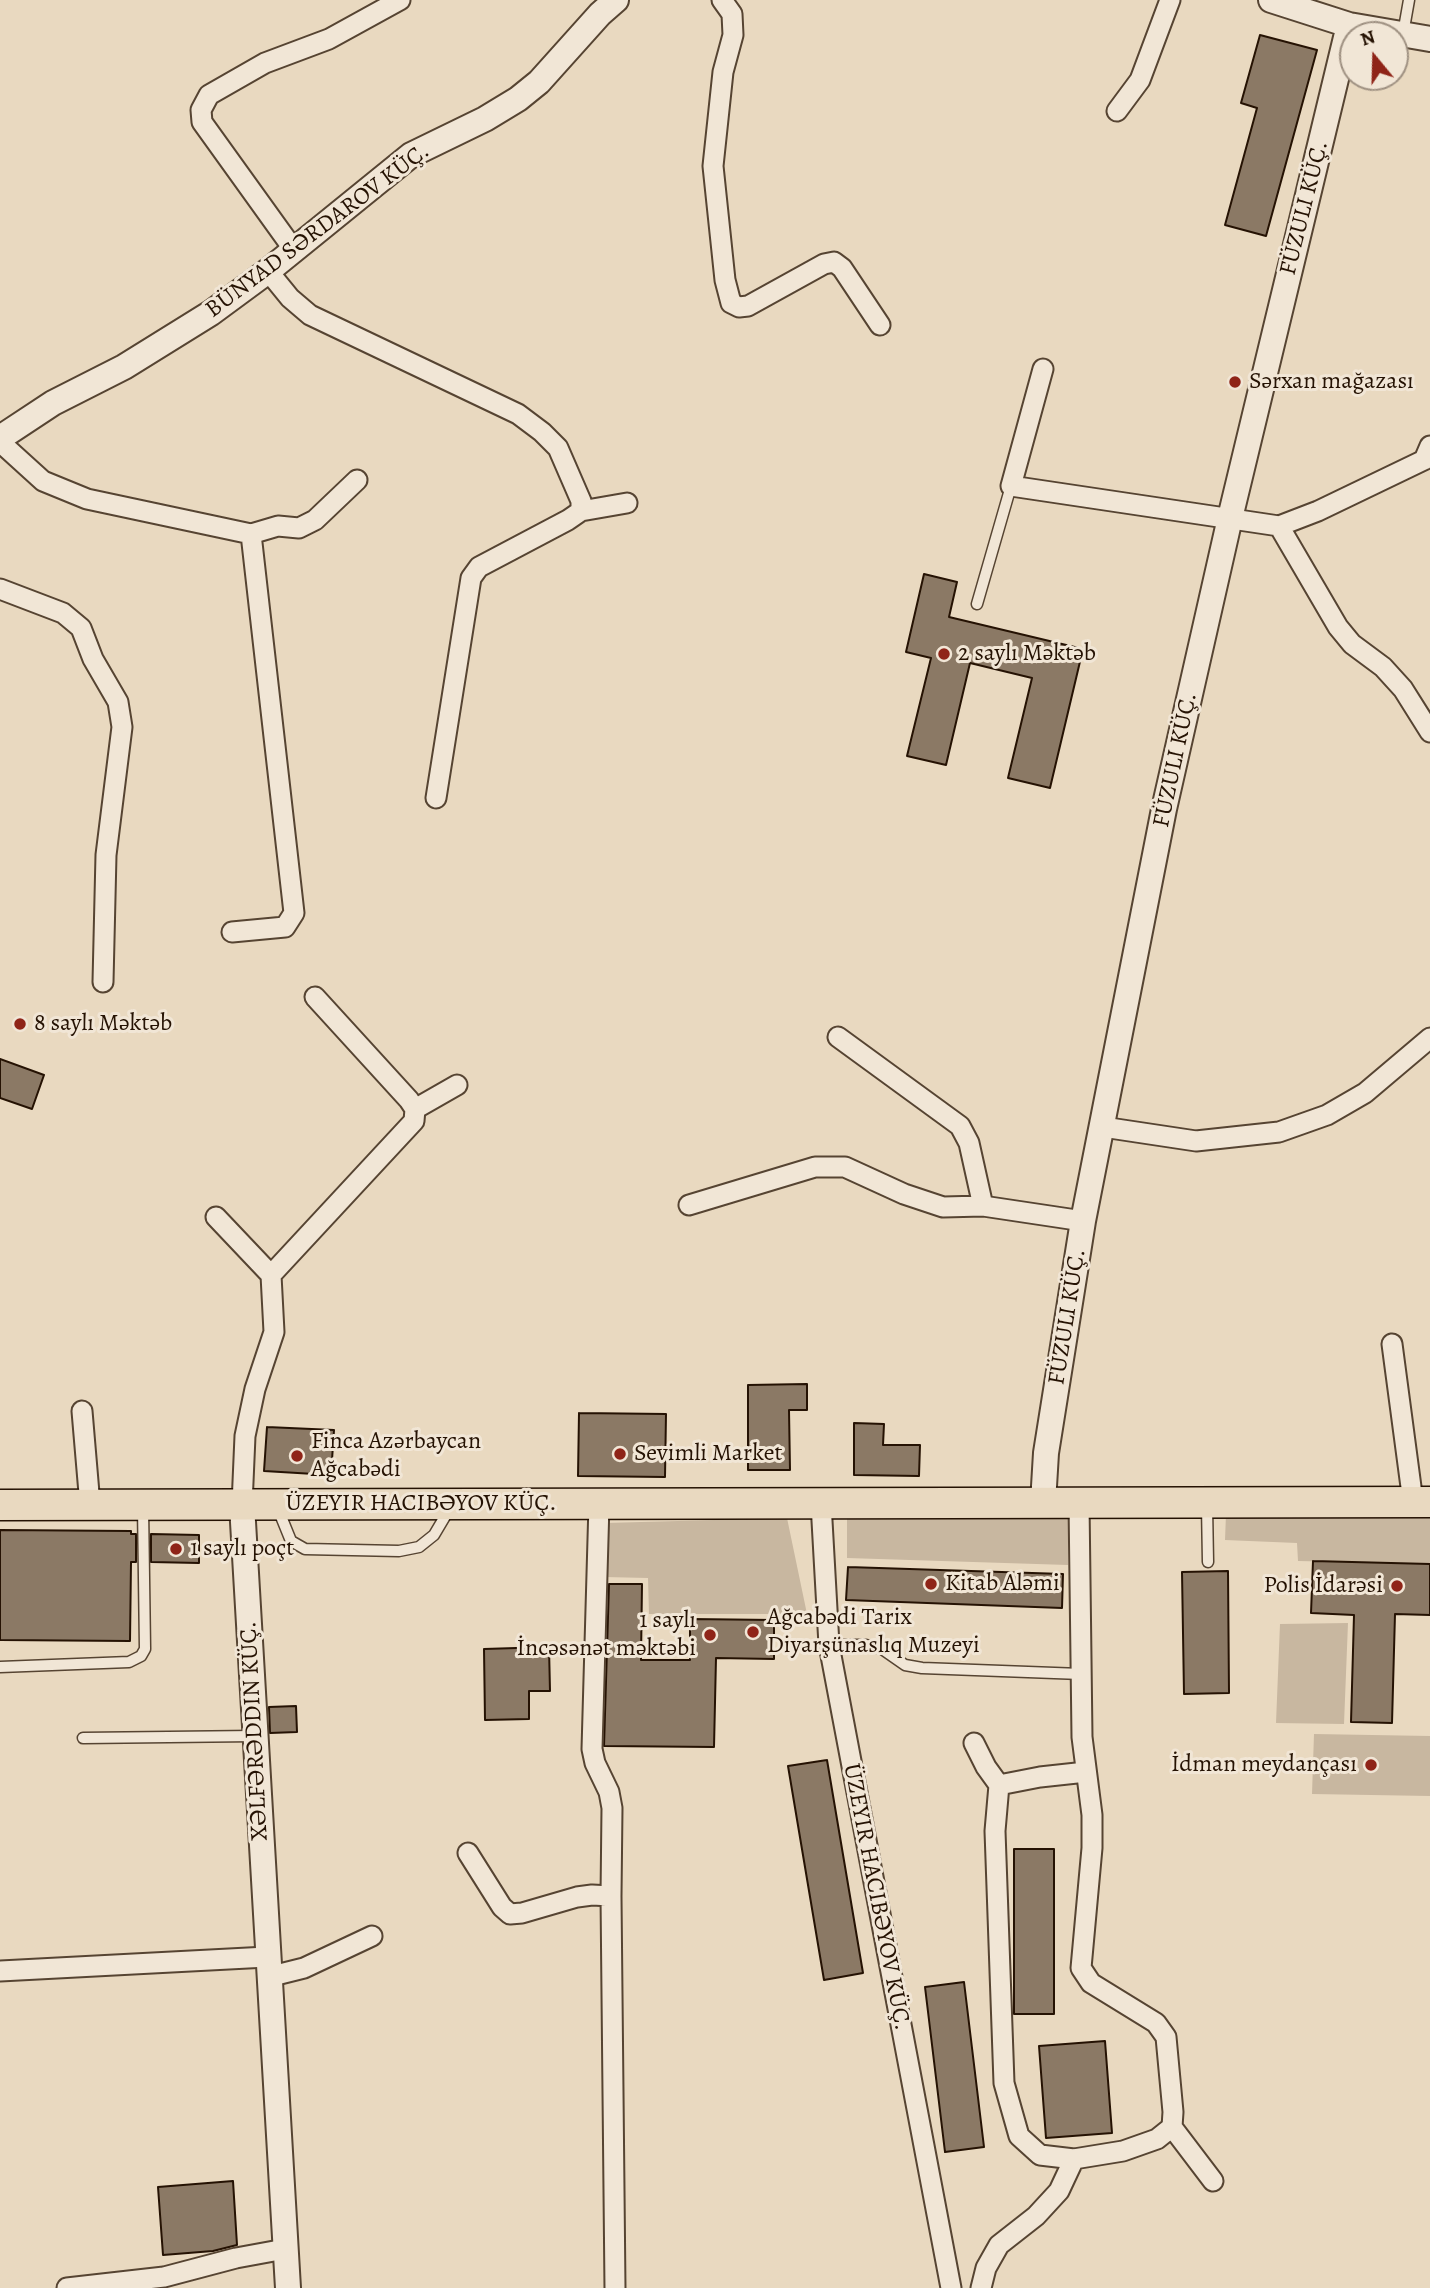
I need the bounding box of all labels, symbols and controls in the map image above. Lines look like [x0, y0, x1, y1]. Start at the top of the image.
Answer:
north arrow [1339, 21, 1409, 91]
text: N [1357, 23, 1379, 53]
street label: BÜNYAD SƏRDAROV KÜÇ. [200, 137, 436, 325]
street label: FÜZULI KÜÇ. [1274, 138, 1336, 278]
place label: Sərxan mağazası [1249, 368, 1414, 396]
marker: Sərxan mağazası [1227, 374, 1243, 390]
place label: 2 saylı Məktəb [958, 640, 1096, 668]
marker: 2 saylı Məktəb [936, 646, 952, 662]
street label: FÜZULI KÜÇ. [1148, 690, 1204, 830]
place label: 8 saylı Məktəb [34, 1010, 172, 1038]
marker: 8 saylı Məktəb [12, 1016, 28, 1032]
street label: FÜZULI KÜÇ. [1043, 1247, 1093, 1387]
place label: Finca Azərbaycan Ağcabədi [311, 1428, 481, 1484]
place label: Sevimli Market [634, 1440, 782, 1468]
marker: Sevimli Market [612, 1446, 628, 1462]
marker: Finca Azərbaycan Ağcabədi [289, 1448, 305, 1464]
street label: ÜZEYIR HACIBƏYOV KÜÇ. [285, 1490, 557, 1518]
place label: 1 saylı poçt [190, 1535, 294, 1563]
marker: 1 saylı poçt [168, 1541, 184, 1557]
place label: Kitab Aləmi [945, 1570, 1060, 1598]
place label: Polis İdarəsi [1264, 1572, 1383, 1600]
marker: Kitab Aləmi [923, 1576, 939, 1592]
marker: Polis İdarəsi [1389, 1578, 1405, 1594]
place label: Ağcabədi Tarix Diyarşünaslıq Muzeyi [767, 1604, 980, 1660]
place label: 1 saylı İncəsənət məktəbi [517, 1607, 696, 1663]
street label: XƏLFƏRƏDDIN KÜÇ. [235, 1620, 275, 1842]
marker: Ağcabədi Tarix Diyarşünaslıq Muzeyi [745, 1624, 761, 1640]
marker: 1 saylı İncəsənət məktəbi [702, 1627, 718, 1643]
place label: İdman meydançası [1171, 1751, 1357, 1779]
marker: İdman meydançası [1363, 1757, 1379, 1773]
street label: ÜZEYIR HACIBƏYOV KÜÇ. [836, 1761, 916, 2033]

